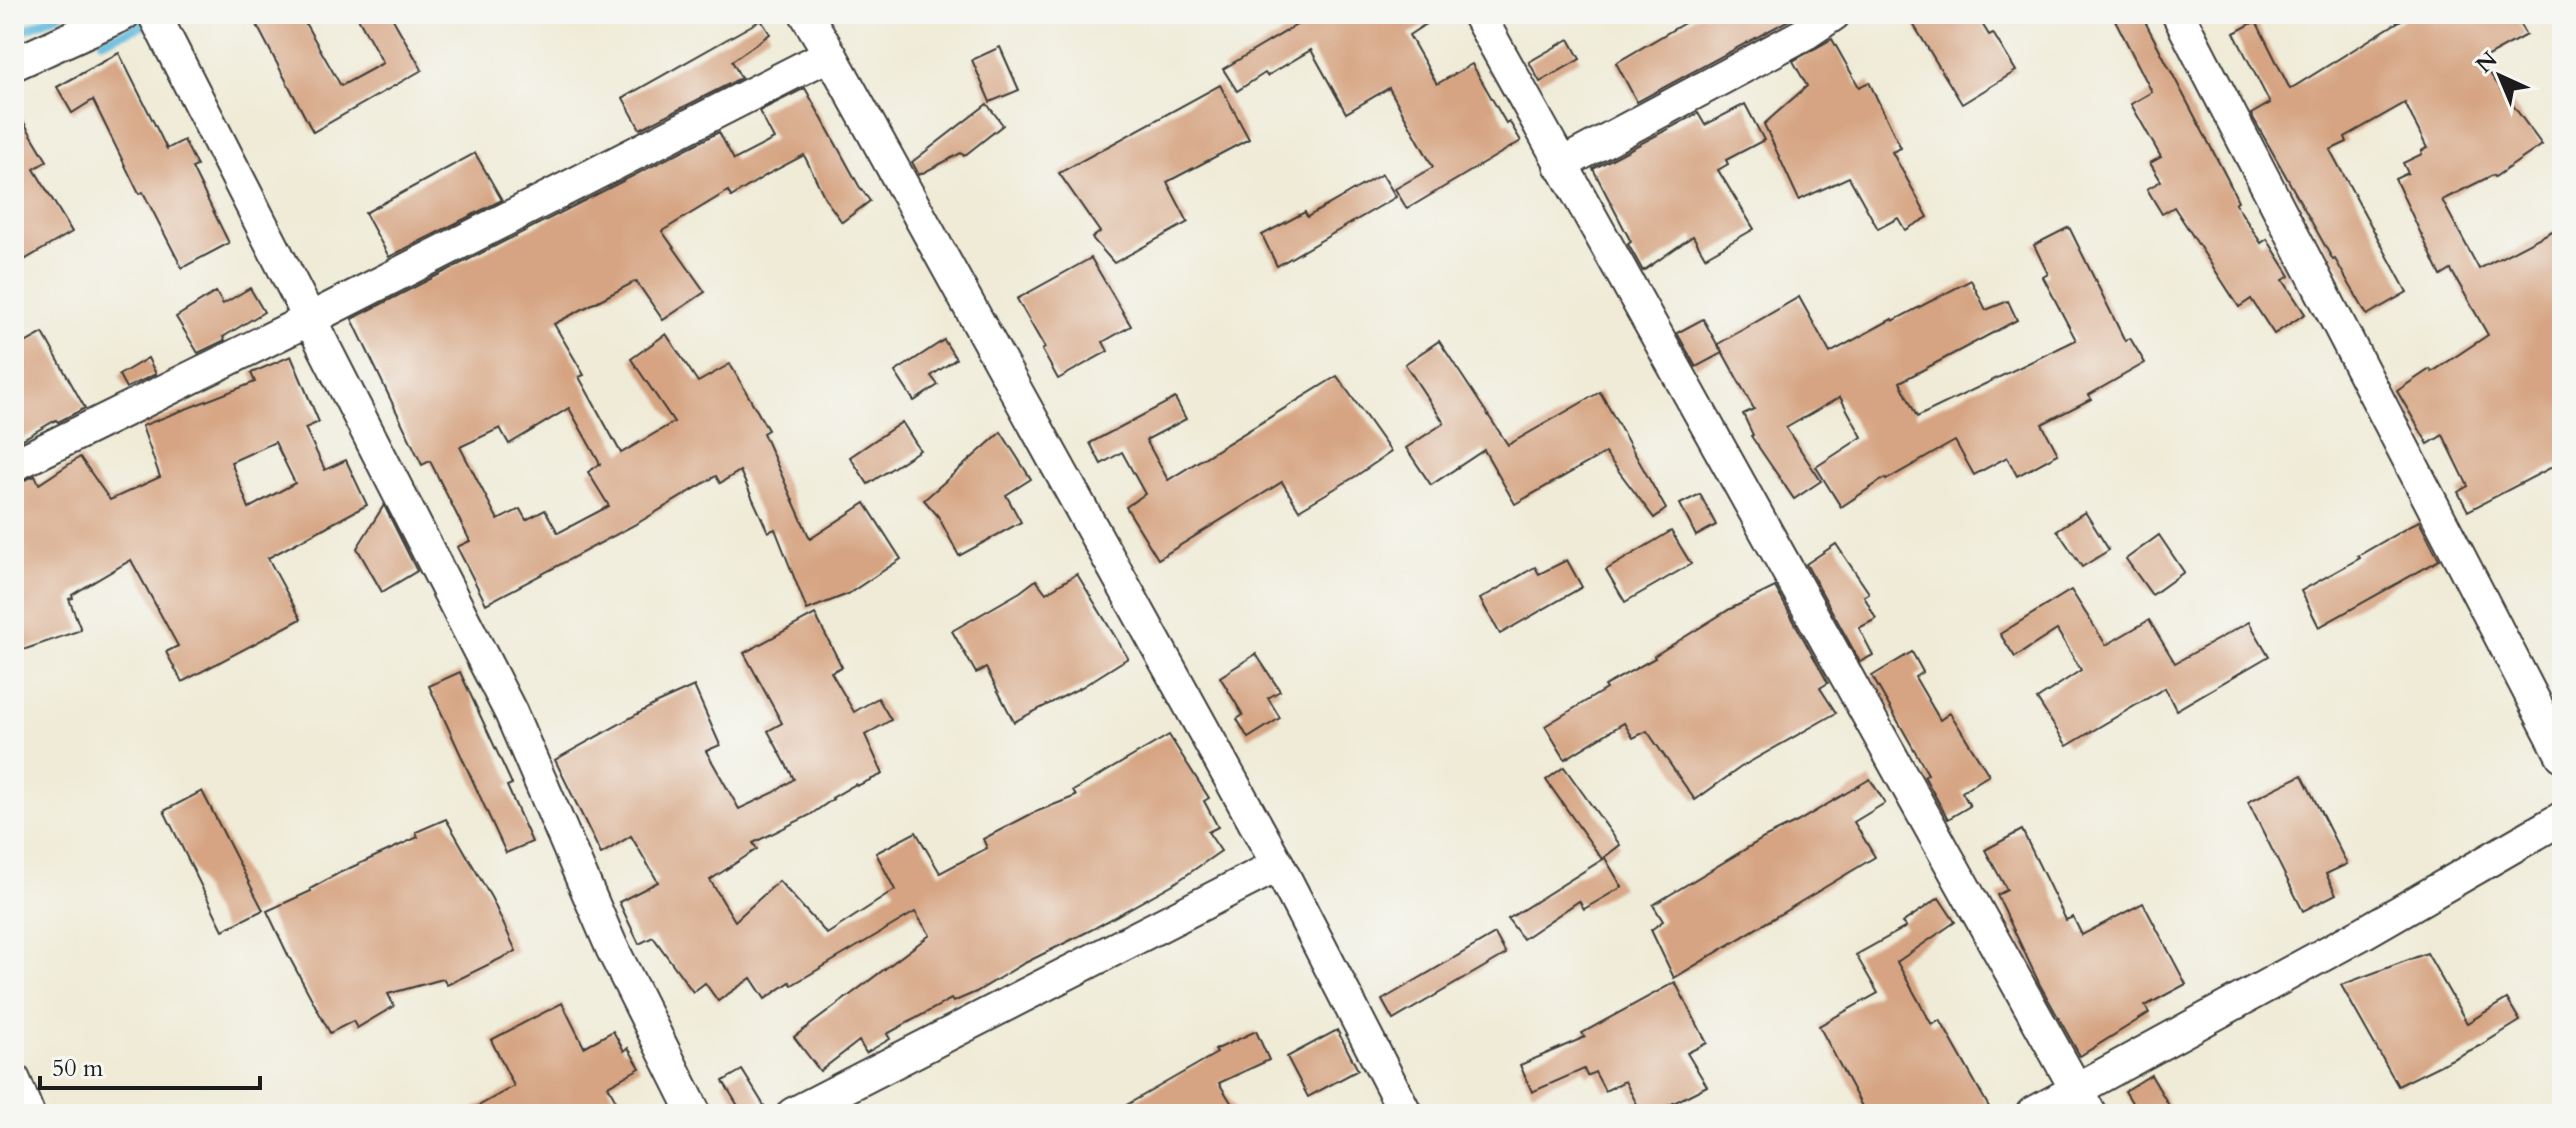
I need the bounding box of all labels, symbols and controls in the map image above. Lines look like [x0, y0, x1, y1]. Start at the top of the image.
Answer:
north arrow [2460, 36, 2540, 116]
text: N [2470, 45, 2504, 80]
scale bar [40, 1040, 260, 1090]
text: 50 m [52, 1052, 104, 1085]

